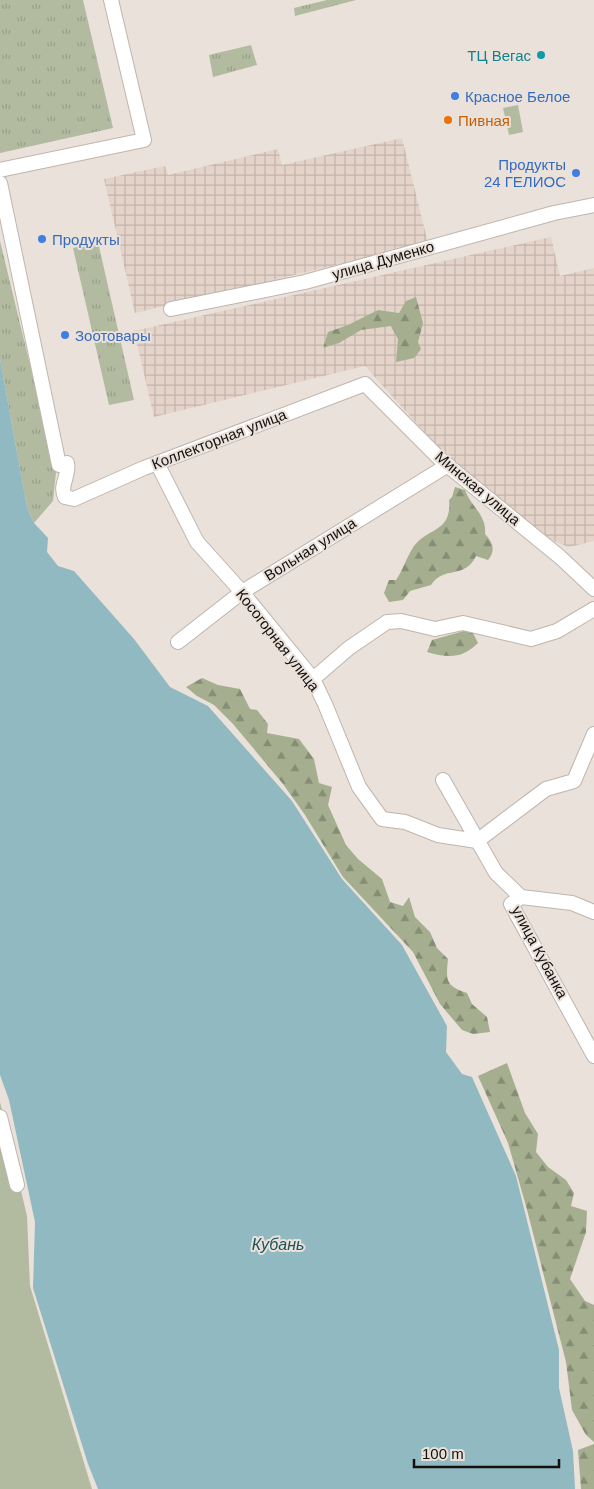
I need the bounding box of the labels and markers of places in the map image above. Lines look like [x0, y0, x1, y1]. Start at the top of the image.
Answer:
place label: ТЦ Вегас [467, 47, 531, 64]
marker: ТЦ Вегас [535, 49, 547, 61]
place label: Красное Белое [465, 88, 570, 105]
marker: Красное Белое [449, 90, 461, 102]
place label: Пивная [458, 112, 510, 129]
marker: Пивная [442, 114, 454, 126]
place label: Продукты 24 ГЕЛИОС [484, 156, 566, 190]
marker: Продукты 24 ГЕЛИОС [570, 167, 582, 179]
place label: Продукты [52, 231, 120, 248]
marker: Продукты [36, 233, 48, 245]
place label: Зоотовары [75, 327, 151, 344]
marker: Зоотовары [59, 329, 71, 341]

